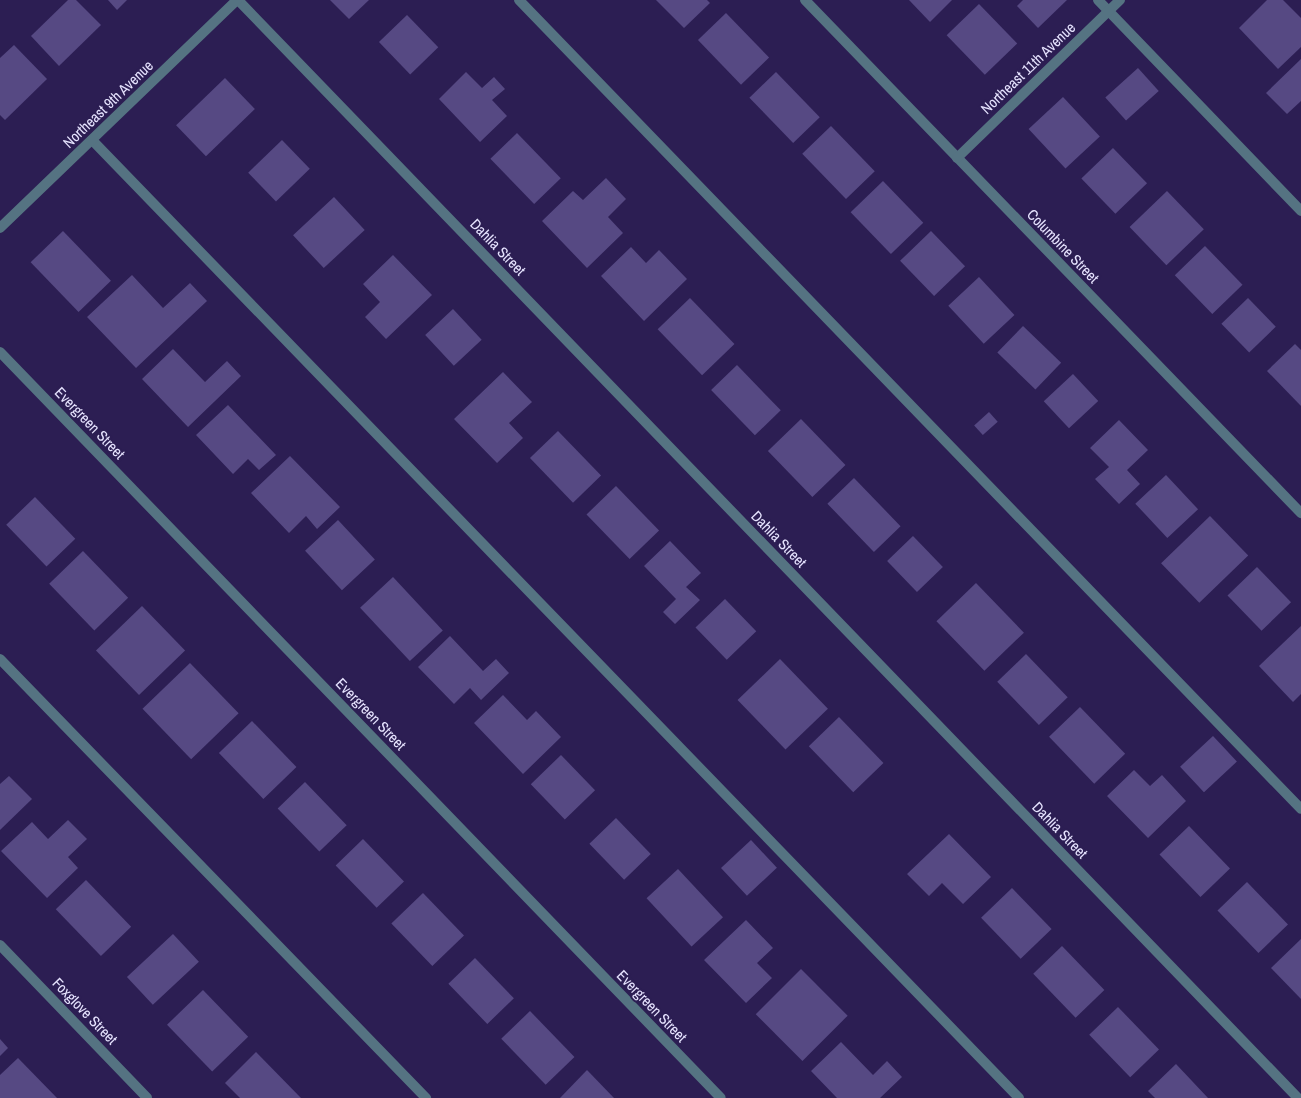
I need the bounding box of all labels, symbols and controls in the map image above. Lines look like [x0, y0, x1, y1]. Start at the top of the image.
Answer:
street label: Northeast 11th Avenue [977, 18, 1079, 118]
street label: Northeast 9th Avenue [59, 56, 157, 152]
street label: Columbine Street [1023, 205, 1103, 287]
street label: Dahlia Street [467, 215, 529, 279]
street label: Evergreen Street [51, 383, 129, 463]
street label: Dahlia Street [748, 507, 810, 571]
street label: Evergreen Street [332, 674, 410, 754]
street label: Dahlia Street [1029, 798, 1091, 862]
street label: Evergreen Street [613, 966, 691, 1046]
street label: Foxglove Street [49, 974, 121, 1048]

